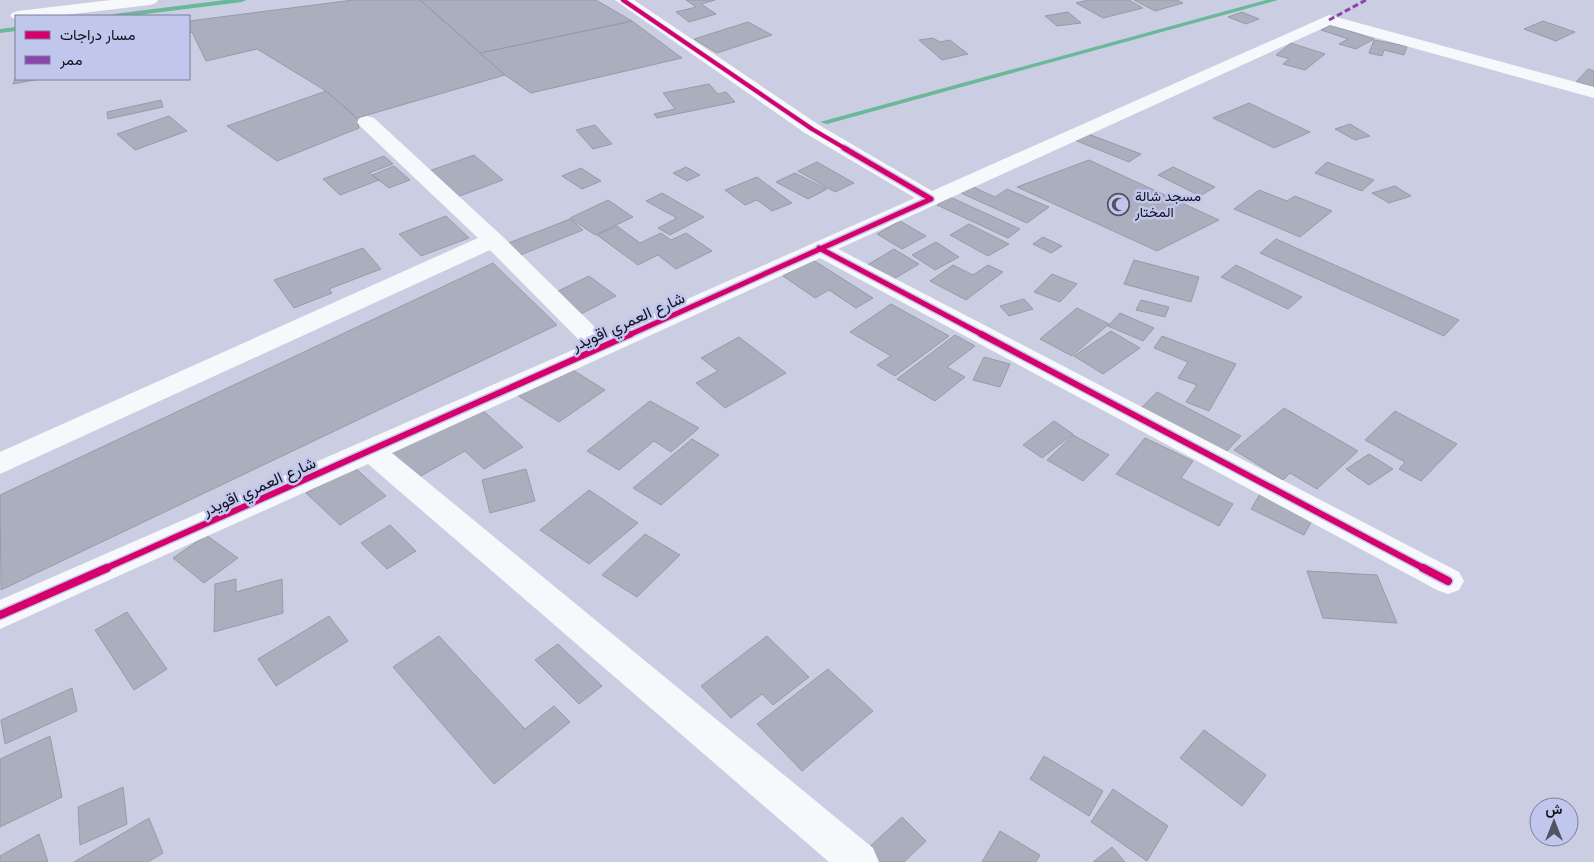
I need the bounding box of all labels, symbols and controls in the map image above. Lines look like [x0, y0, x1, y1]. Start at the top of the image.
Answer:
legend [15, 15, 190, 80]
text: مسار دراجات [60, 24, 135, 44]
text: ممر [59, 49, 82, 69]
place label: مسجد شالة المختار [1134, 186, 1201, 221]
mosque icon: مسجد شالة المختار [1107, 192, 1131, 216]
street label: شارع العمري اقويدر [567, 286, 689, 359]
street label: شارع العمري اقويدر [198, 451, 320, 524]
north arrow [1529, 797, 1579, 847]
text: ش [1546, 799, 1563, 818]

